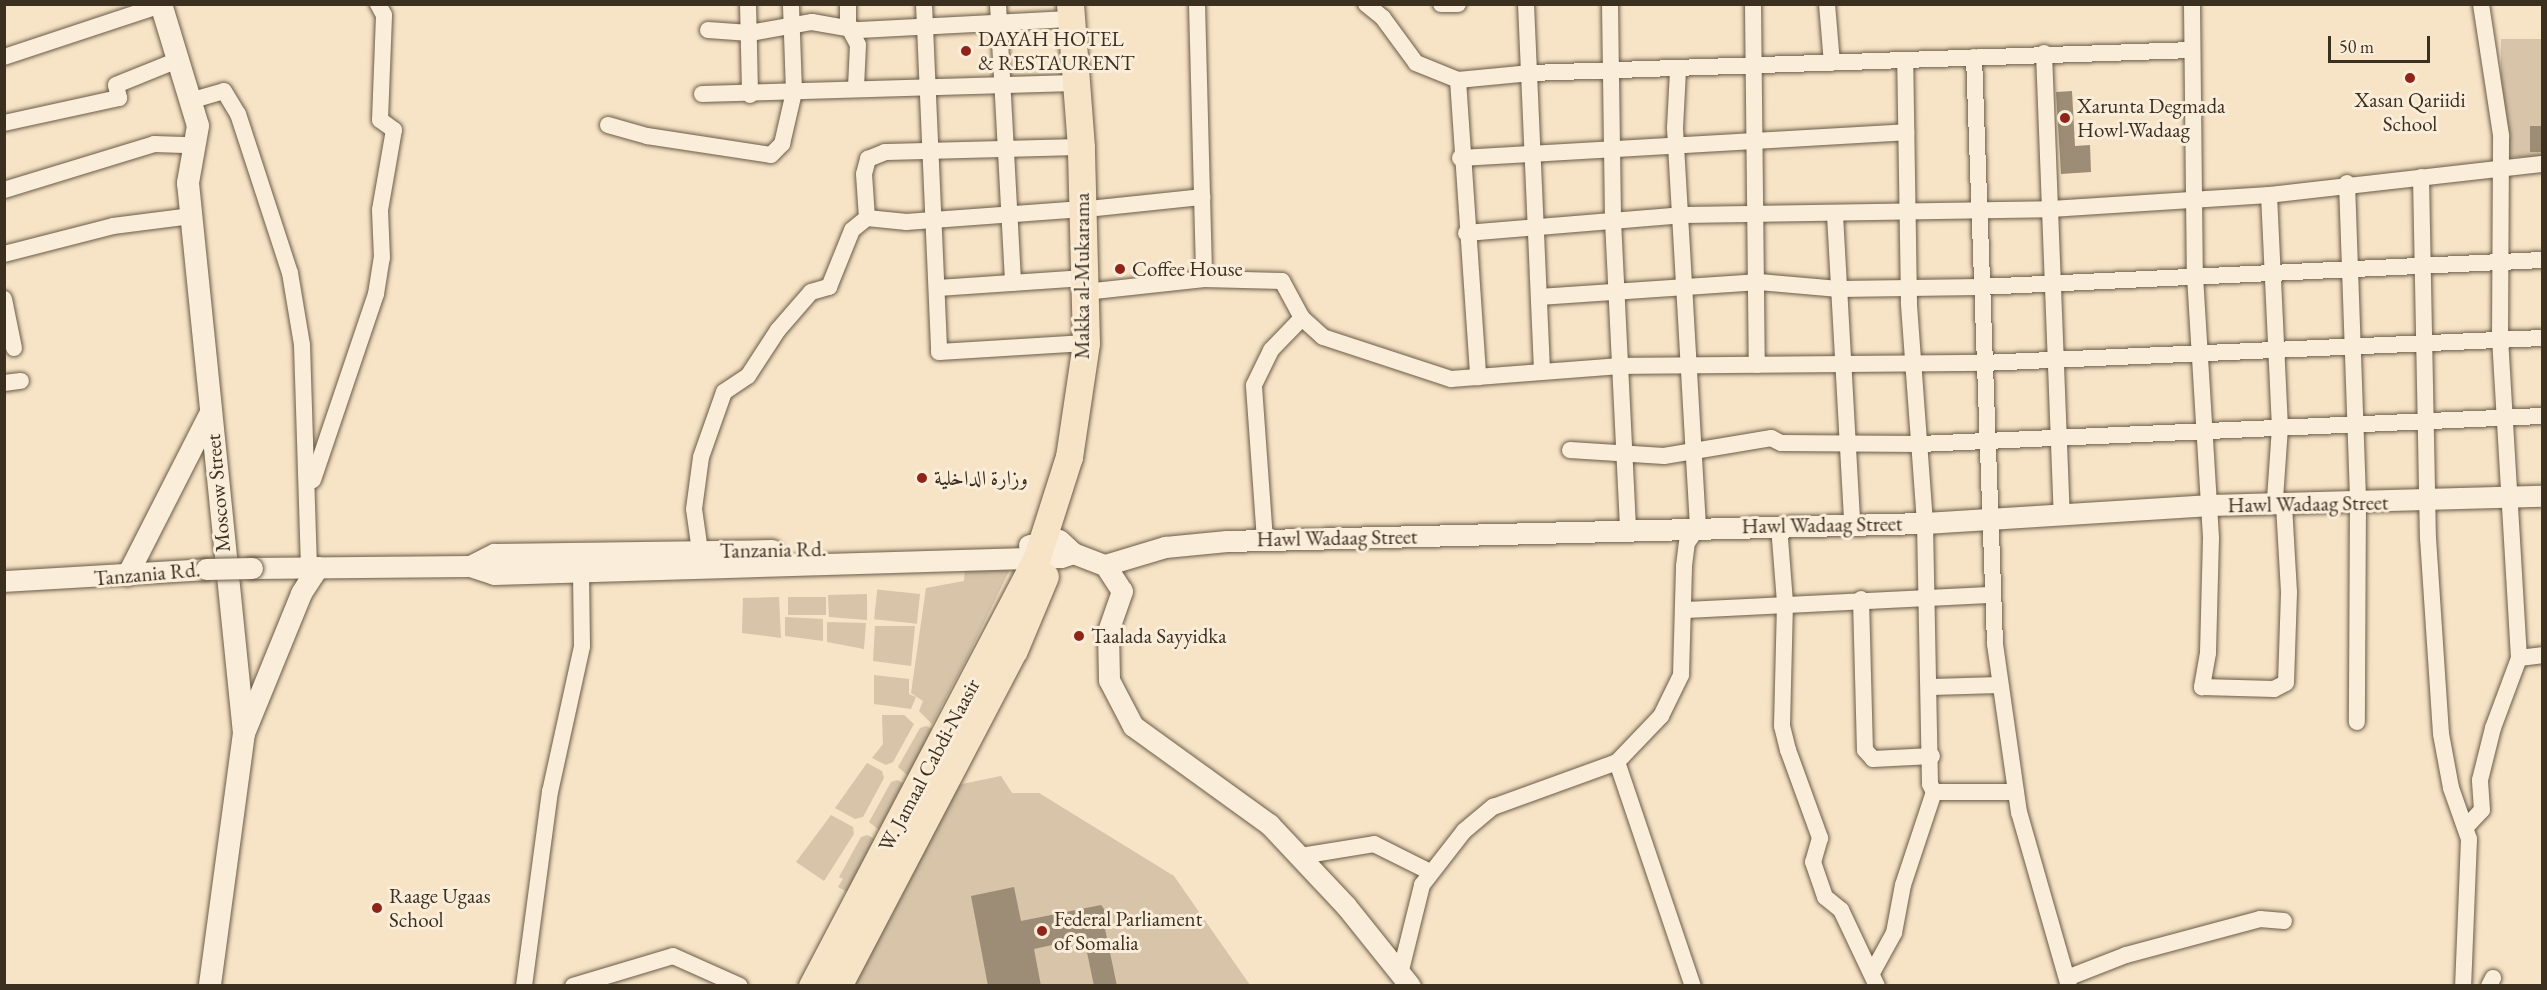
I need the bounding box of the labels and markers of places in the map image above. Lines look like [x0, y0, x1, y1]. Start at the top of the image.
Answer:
place label: DAYAH HOTEL & RESTAURENT [978, 26, 1134, 76]
marker: DAYAH HOTEL & RESTAURENT [959, 44, 973, 58]
marker: Xasan Qariidi School [2403, 71, 2417, 85]
place label: Xasan Qariidi School [2354, 87, 2466, 137]
place label: Xarunta Degmada Howl-Wadaag [2077, 93, 2225, 143]
marker: Xarunta Degmada Howl-Wadaag [2058, 111, 2072, 125]
place label: Coffee House [1132, 256, 1243, 282]
marker: Coffee House [1113, 262, 1127, 276]
place label: وزارة الداخلية [934, 465, 1028, 491]
marker: وزارة الداخلية [915, 471, 929, 485]
place label: Taalada Sayyidka [1091, 623, 1227, 649]
marker: Taalada Sayyidka [1072, 629, 1086, 643]
place label: Raage Ugaas School [389, 883, 490, 933]
marker: Raage Ugaas School [370, 901, 384, 915]
place label: Federal Parliament of Somalia [1054, 906, 1202, 956]
marker: Federal Parliament of Somalia [1035, 924, 1049, 938]

